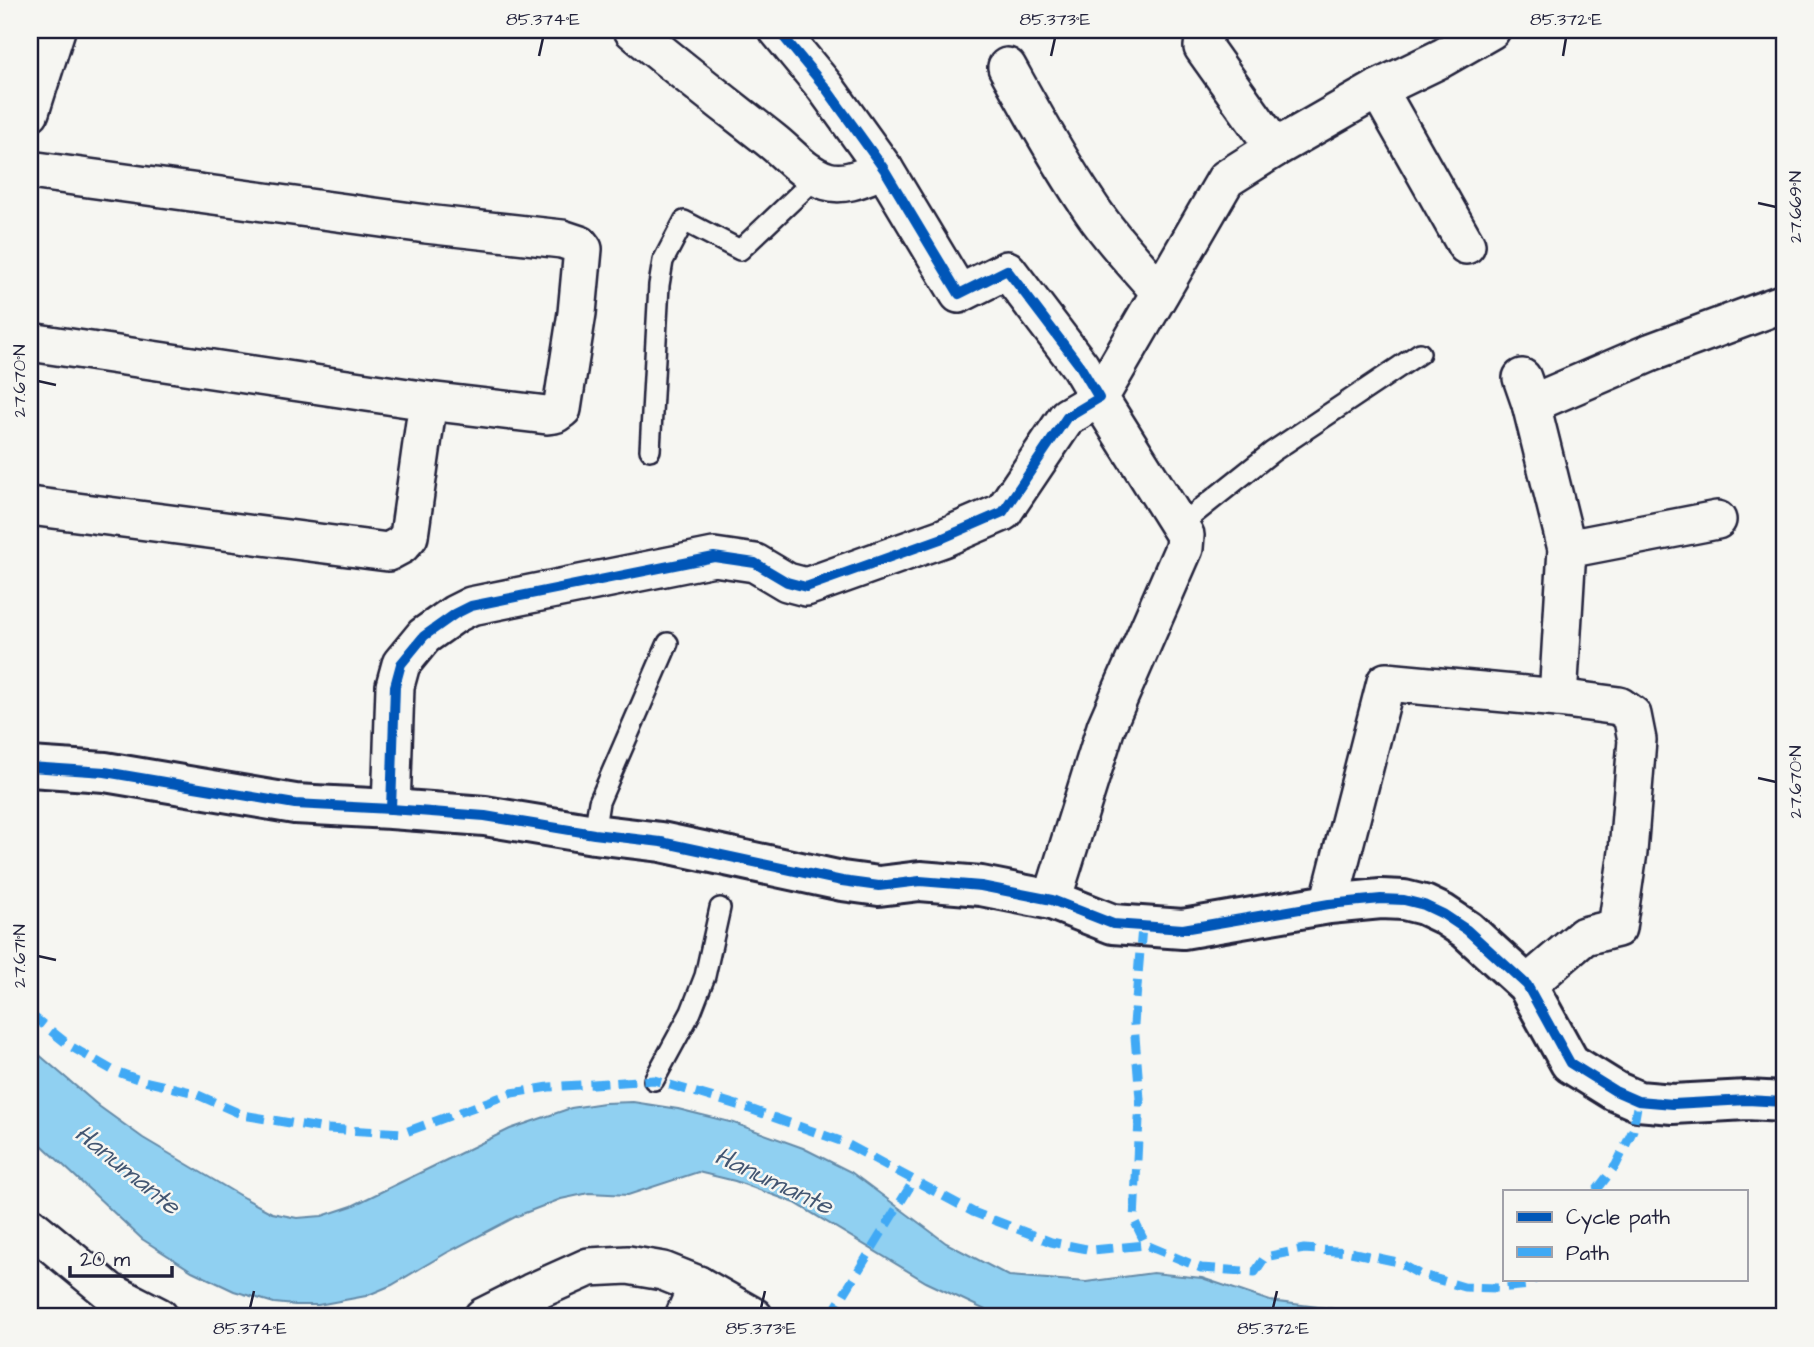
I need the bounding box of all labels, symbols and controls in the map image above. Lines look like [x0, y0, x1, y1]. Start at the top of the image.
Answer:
text: 85.374°E [506, 7, 580, 32]
text: 85.373°E [1020, 7, 1091, 32]
text: 85.372°E [1530, 7, 1602, 32]
text: 27.669°N [1783, 171, 1808, 243]
text: 27.670°N [7, 345, 32, 417]
text: 27.670°N [1783, 746, 1808, 818]
text: 27.671°N [7, 924, 32, 988]
water label: Hanumante [67, 1116, 189, 1225]
water label: Hanumante [709, 1138, 840, 1225]
legend [1503, 1190, 1748, 1280]
text: Cycle path [1566, 1203, 1671, 1234]
scale bar [70, 1235, 172, 1279]
text: Path [1566, 1239, 1610, 1268]
text: 20 m [80, 1245, 131, 1274]
text: 85.374°E [213, 1316, 287, 1341]
text: 85.373°E [726, 1316, 797, 1341]
text: 85.372°E [1237, 1316, 1309, 1341]

